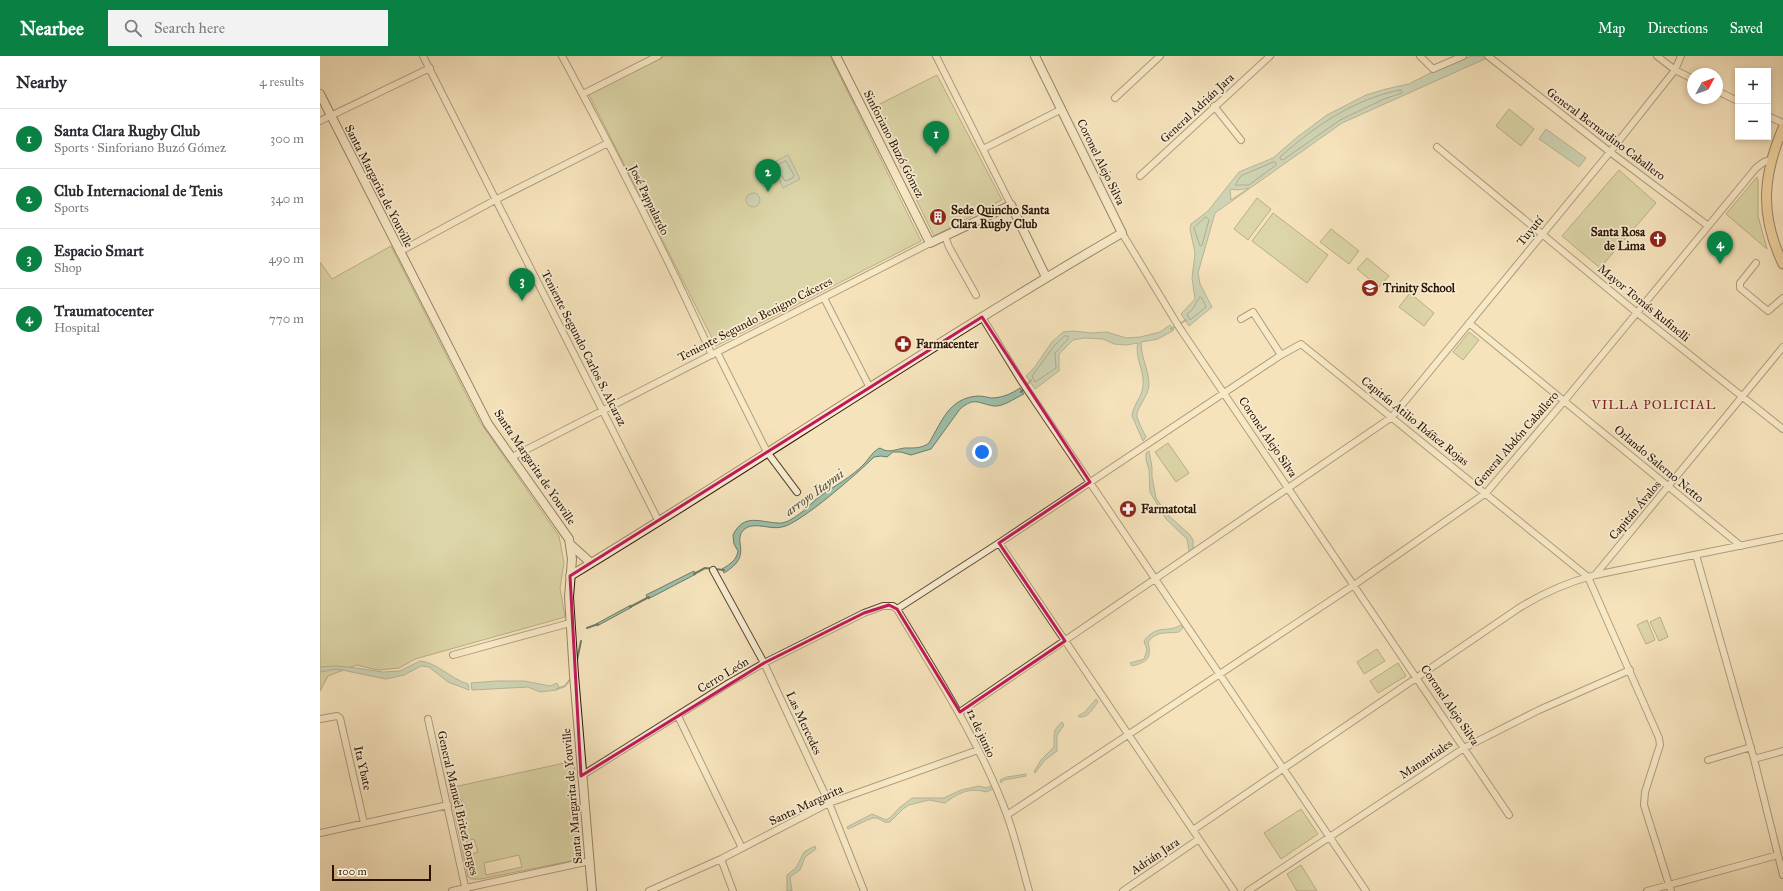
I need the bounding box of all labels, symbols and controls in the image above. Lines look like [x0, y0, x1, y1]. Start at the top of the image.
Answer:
search box [108, 10, 388, 46]
text: Nearbee [20, 17, 84, 40]
icon: search [122, 17, 144, 39]
text: Search here [154, 19, 225, 37]
text: Map [1598, 20, 1625, 37]
text: Directions [1647, 20, 1708, 37]
text: Saved [1730, 20, 1763, 37]
north arrow [1687, 68, 1723, 104]
map controls [1735, 68, 1771, 140]
button: + [1735, 68, 1771, 104]
street label: General Adrián Jara [1157, 70, 1238, 147]
text: Nearby [16, 72, 67, 93]
text: 4 results [259, 74, 304, 90]
street label: General Bernardino Caballero [1544, 85, 1668, 183]
street label: Sinforiano Buzó Gómez [861, 88, 927, 201]
button: − [1735, 104, 1771, 140]
street label: Coronel Alejo Silva [1074, 117, 1128, 208]
pin: 1 [923, 121, 949, 154]
text: Santa Clara Rugby Club [54, 122, 200, 140]
street label: Santa Margarita de Youville [341, 122, 416, 250]
text: 1 [26, 131, 32, 147]
text: 300 m [270, 131, 304, 147]
text: Sports · Sinforiano Buzó Gómez [54, 140, 226, 156]
pin: 2 [755, 159, 781, 192]
street label: José Pappalardo [624, 161, 672, 238]
text: Club Internacional de Tenis [54, 182, 223, 200]
text: 2 [26, 191, 32, 207]
text: 340 m [270, 191, 304, 207]
text: Sports [54, 200, 89, 216]
place label: Sede Quincho Santa Clara Rugby Club [951, 203, 1050, 232]
building icon: Sede Quincho Santa Clara Rugby Club [928, 207, 948, 227]
street label: Tuyutí [1514, 213, 1547, 248]
place label: Santa Rosa de Lima [1591, 225, 1646, 253]
church icon: Santa Rosa de Lima [1648, 229, 1668, 249]
pin: 4 [1707, 231, 1733, 264]
text: Espacio Smart [54, 242, 144, 260]
text: 3 [26, 251, 32, 267]
text: 490 m [268, 251, 304, 267]
text: Shop [54, 260, 82, 276]
street label: Mayor Tomás Rufinelli [1595, 262, 1693, 345]
pin: 3 [509, 268, 535, 301]
street label: Teniente Segundo Carlos S. Alcaraz [538, 268, 630, 429]
street label: Teniente Segundo Benigno Cáceres [676, 274, 835, 365]
school or university icon: Trinity School [1360, 278, 1380, 298]
place label: Trinity School [1382, 281, 1456, 296]
text: Traumatocenter [54, 302, 154, 320]
text: 4 [25, 311, 33, 327]
text: 770 m [269, 311, 304, 327]
text: Hospital [54, 320, 100, 336]
pharmacy icon: Farmacenter [893, 334, 913, 354]
place label: Farmacenter [916, 337, 979, 351]
street label: Capitán Atilio Ibáñez Rojas [1358, 373, 1472, 469]
street label: General Abdón Caballero [1471, 388, 1561, 490]
street label: Coronel Alejo Silva [1236, 394, 1301, 481]
district label: VILLA POLICIAL [1591, 397, 1716, 413]
street label: Santa Margarita de Youville [490, 407, 579, 528]
street label: Orlando Salerno Netto [1611, 422, 1707, 506]
your location [972, 442, 992, 462]
water label: arroyo Itaymi [781, 466, 847, 520]
street label: Capitán Ávalos [1605, 477, 1664, 542]
pharmacy icon: Farmatotal [1118, 499, 1138, 519]
place label: Farmatotal [1141, 502, 1197, 516]
street label: Cerro León [695, 654, 752, 696]
street label: Coronel Alejo Silva [1418, 662, 1483, 749]
street label: Las Mercedes [783, 689, 825, 757]
street label: 12 de junio [964, 706, 998, 760]
street label: Santa Margarita de Youville [559, 728, 586, 864]
street label: General Manuel Britez Borges [434, 729, 481, 877]
street label: Manantiales [1397, 736, 1455, 782]
street label: Ita Ybate [351, 745, 375, 791]
street label: Santa Margarita [767, 781, 846, 829]
street label: Adrián Jara [1127, 834, 1183, 879]
scale bar [332, 863, 431, 882]
text: 100 m [338, 865, 367, 878]

